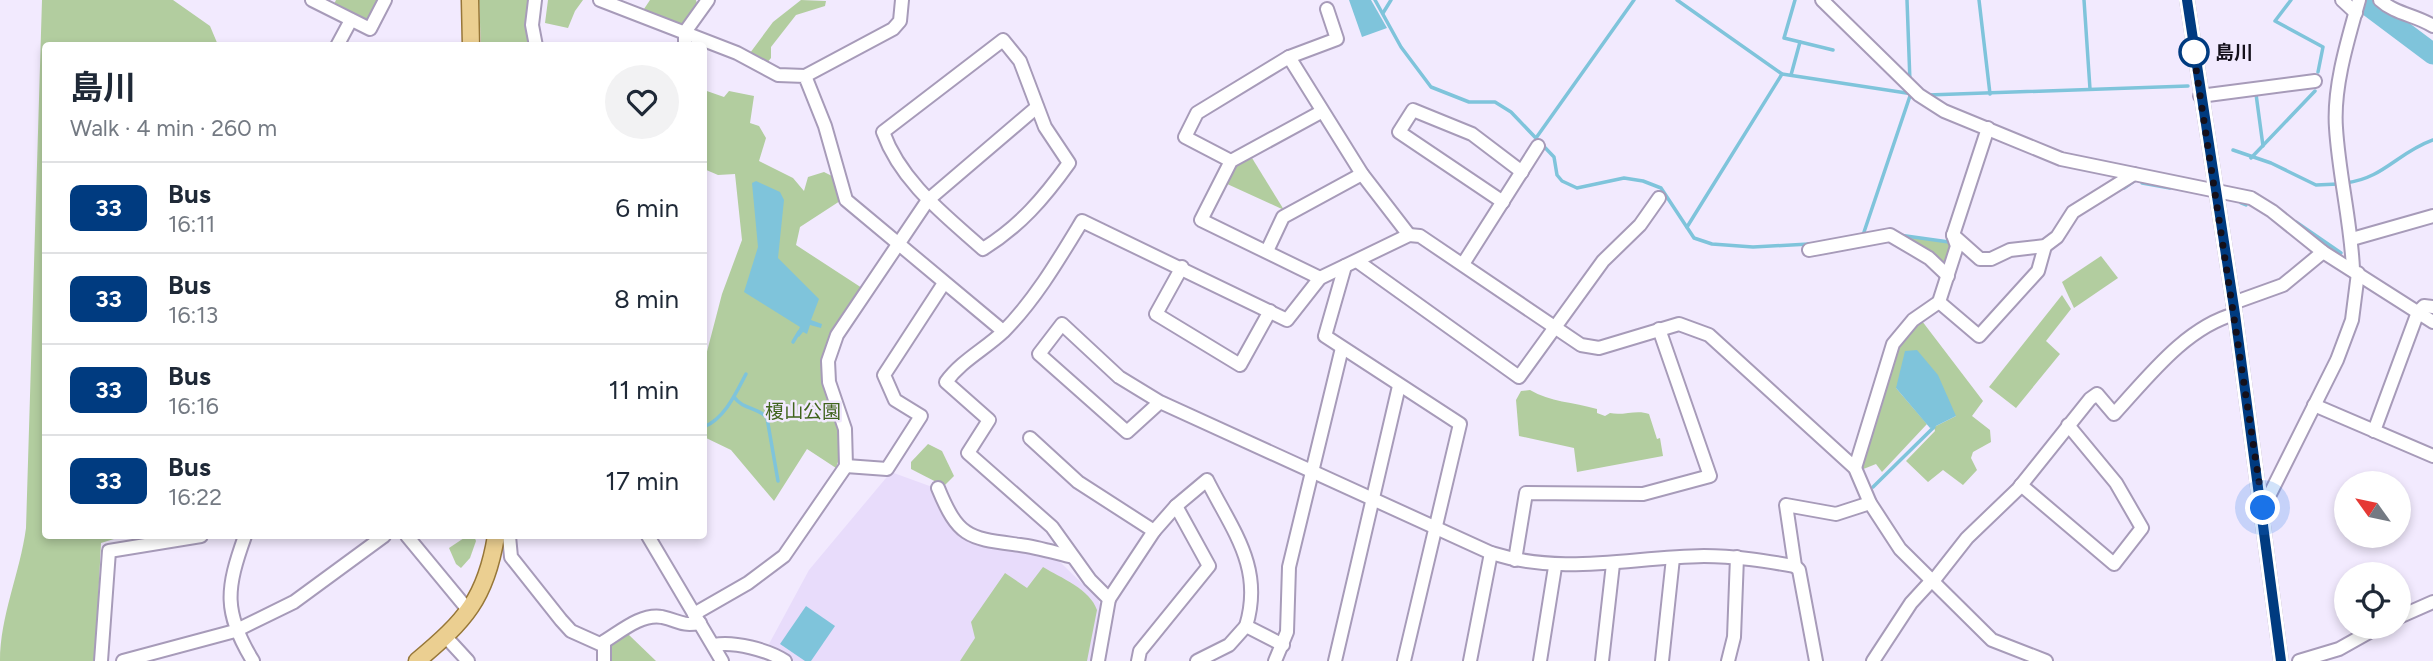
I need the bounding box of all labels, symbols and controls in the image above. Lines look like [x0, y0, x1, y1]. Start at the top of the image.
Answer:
marker: 島川 [2179, 37, 2209, 67]
place label: 島川 [2215, 41, 2253, 64]
button: heart [605, 65, 679, 139]
text: 島川 [70, 68, 136, 107]
text: Walk · 4 min · 260 m [70, 114, 277, 142]
text: Bus [168, 178, 211, 210]
text: 6 min [615, 192, 679, 224]
text: 33 [95, 193, 122, 222]
text: 16:11 [168, 210, 215, 238]
text: Bus [168, 269, 211, 301]
text: 8 min [614, 283, 679, 315]
text: 33 [95, 284, 122, 313]
text: 16:13 [168, 301, 218, 329]
text: Bus [168, 360, 211, 392]
text: 11 min [608, 374, 679, 406]
text: 33 [95, 375, 122, 404]
text: 16:16 [168, 392, 219, 420]
park label: 榎山公園 [765, 400, 841, 423]
text: Bus [168, 451, 211, 483]
text: 17 min [605, 465, 679, 497]
text: 33 [95, 466, 122, 495]
north arrow [2334, 471, 2412, 548]
map controls [2334, 471, 2411, 639]
text: 16:22 [168, 483, 222, 511]
your location [2245, 490, 2280, 525]
button: locate [2334, 562, 2411, 639]

